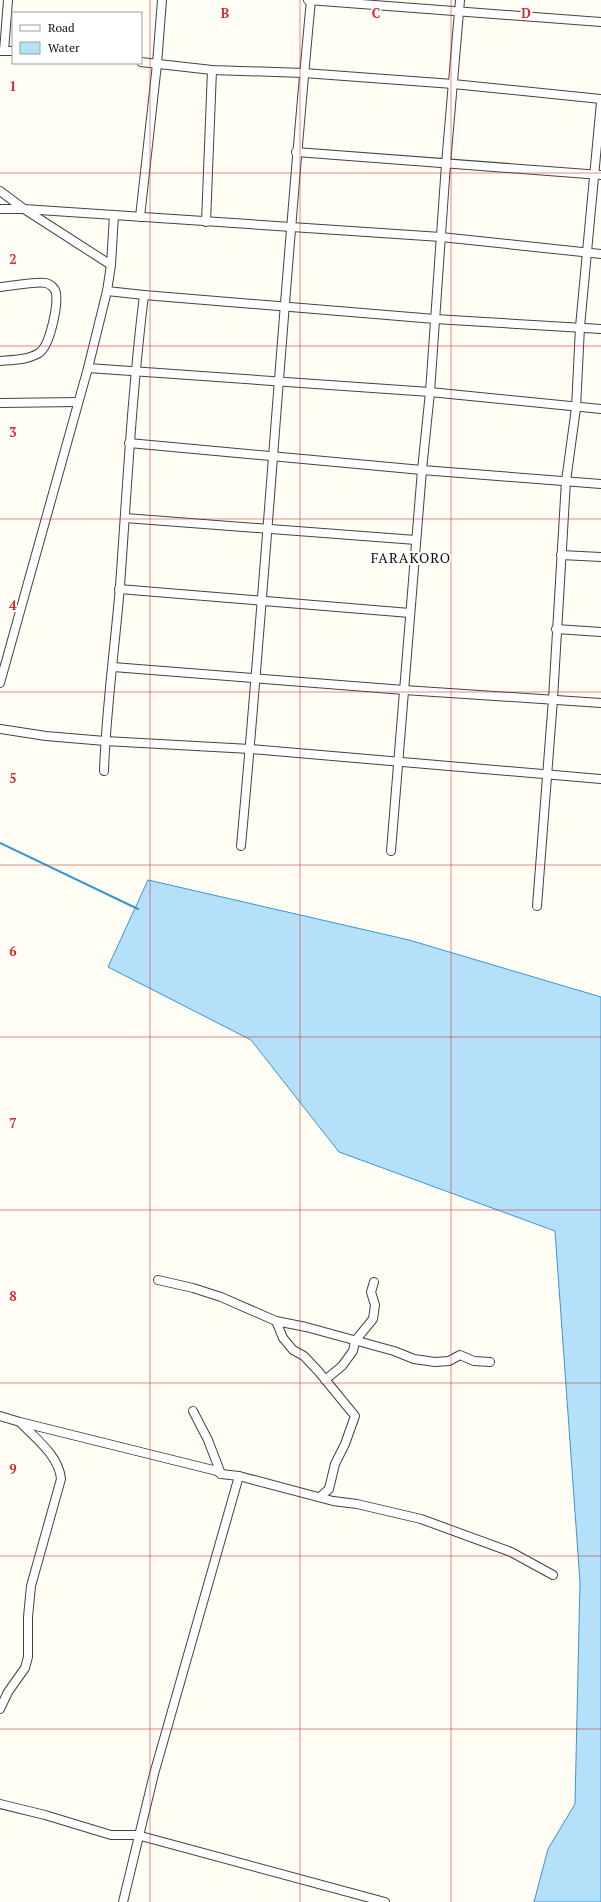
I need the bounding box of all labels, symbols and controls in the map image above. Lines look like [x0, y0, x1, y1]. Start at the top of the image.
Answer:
text: B [221, 4, 229, 22]
text: C [372, 4, 380, 22]
text: D [521, 4, 531, 22]
legend [12, 12, 142, 64]
text: Road [48, 20, 75, 35]
text: Water [48, 40, 80, 55]
text: 1 [9, 77, 17, 95]
text: 2 [9, 250, 17, 268]
text: 3 [9, 423, 17, 441]
district label: FARAKORO [371, 548, 451, 567]
text: 4 [9, 596, 17, 614]
text: 5 [9, 769, 17, 787]
text: 6 [9, 942, 17, 960]
text: 7 [9, 1114, 17, 1132]
text: 8 [9, 1287, 17, 1305]
text: 9 [9, 1460, 17, 1478]

